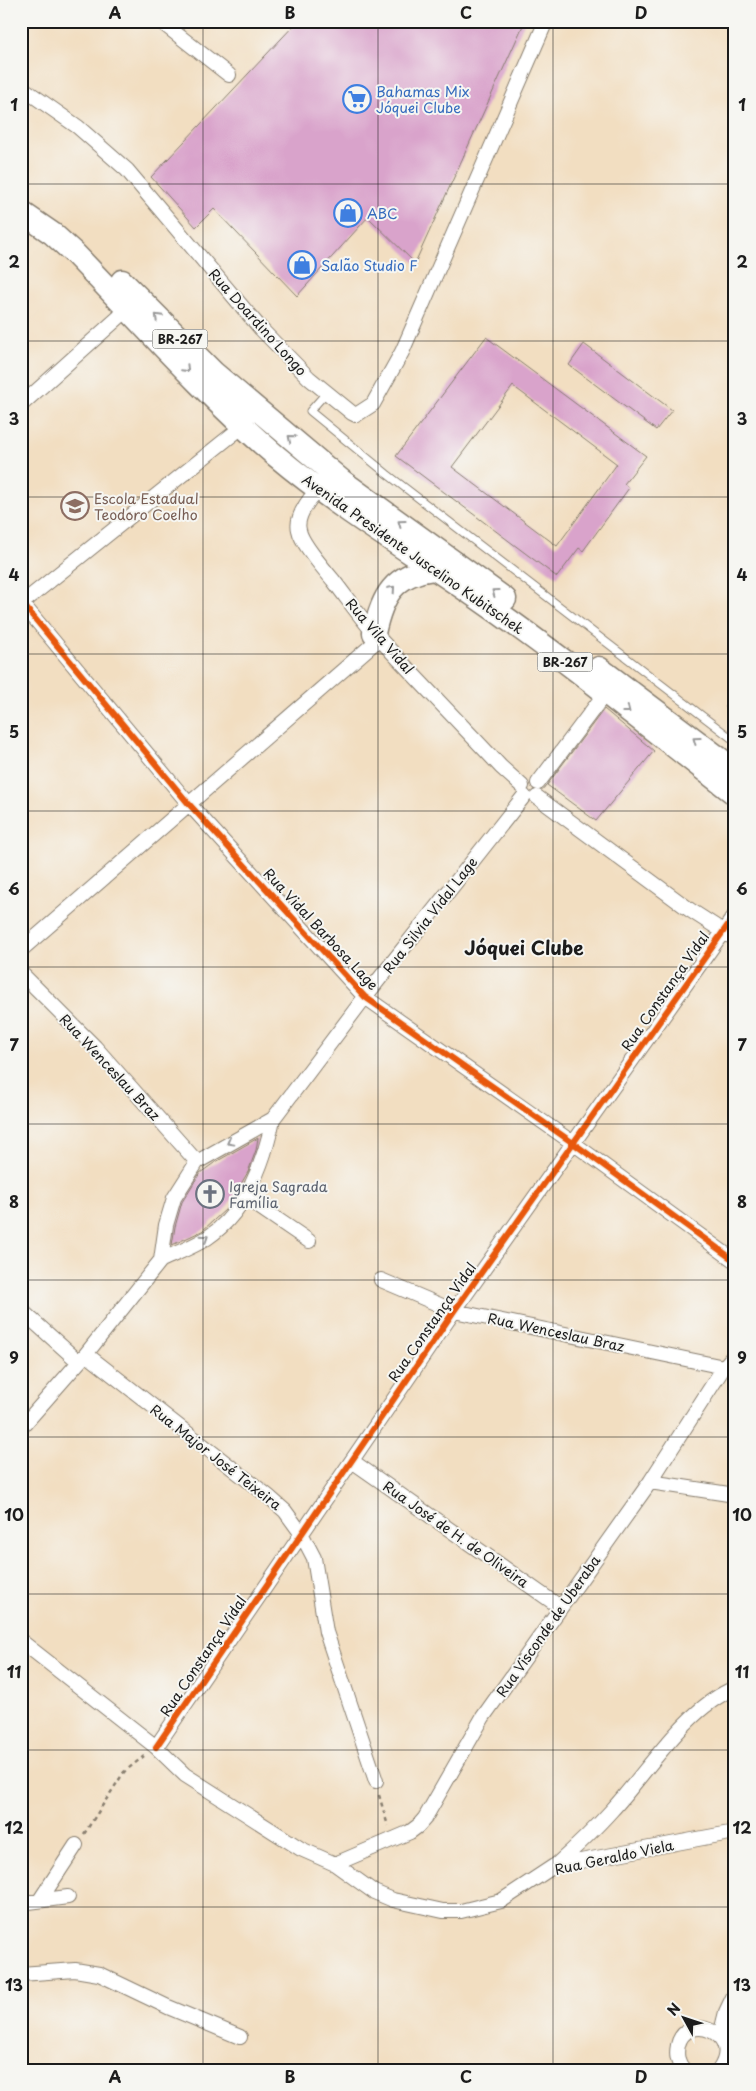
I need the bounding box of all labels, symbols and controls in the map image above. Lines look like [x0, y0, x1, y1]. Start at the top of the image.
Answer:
text: A [109, 0, 122, 24]
text: B [285, 0, 296, 24]
text: C [460, 0, 472, 24]
text: D [635, 0, 647, 24]
place label: Bahamas Mix Jóquei Clube [376, 81, 469, 118]
supermarket icon: Bahamas Mix Jóquei Clube [342, 84, 372, 114]
text: 1 [10, 92, 18, 116]
text: 1 [738, 92, 746, 116]
shop icon: ABC [333, 198, 363, 228]
place label: ABC [367, 203, 398, 224]
text: 2 [8, 249, 20, 273]
text: 2 [736, 249, 748, 273]
shop icon: Salão Studio F [287, 250, 317, 280]
place label: Salão Studio F [321, 255, 418, 276]
street label: Rua Doardino Longo [204, 264, 312, 380]
one-way arrow [155, 314, 164, 323]
road number: BR-267 [152, 329, 208, 348]
one-way arrow [180, 363, 189, 372]
text: 3 [9, 406, 19, 430]
text: 3 [737, 406, 747, 430]
one-way arrow [288, 436, 297, 444]
street label: Avenida Presidente Juscelino Kubitschek [298, 469, 528, 639]
place label: Escola Estadual Teodoro Coelho [94, 488, 199, 525]
school or university icon: Escola Estadual Teodoro Coelho [60, 491, 90, 521]
one-way arrow [398, 521, 407, 529]
text: 4 [9, 562, 20, 586]
text: 4 [737, 562, 748, 586]
one-way arrow [386, 586, 395, 595]
one-way arrow [492, 589, 501, 597]
street label: Rua Vila Vidal [341, 593, 419, 679]
road number: BR-267 [538, 652, 592, 672]
one-way arrow [621, 704, 630, 712]
text: 5 [9, 719, 19, 743]
text: 5 [737, 719, 747, 743]
one-way arrow [692, 737, 702, 746]
street label: Rua Silvia Vidal Lage [378, 852, 482, 978]
street label: Rua Vidal Barbosa Lage [259, 863, 383, 995]
text: 6 [8, 876, 20, 900]
text: 6 [736, 876, 748, 900]
street label: Rua Constança Vidal [616, 927, 714, 1055]
district label: Jóquei Clube [464, 933, 584, 961]
street label: Rua Wenceslau Braz [55, 1009, 165, 1125]
text: 7 [9, 1032, 19, 1056]
text: 7 [737, 1032, 747, 1056]
one-way arrow [226, 1136, 235, 1146]
place label: Igreja Sagrada Família [229, 1176, 328, 1213]
church icon: Igreja Sagrada Família [195, 1179, 225, 1209]
text: 8 [9, 1189, 19, 1213]
text: 8 [737, 1189, 747, 1213]
one-way arrow [199, 1235, 209, 1244]
street label: Rua Constança Vidal [383, 1258, 481, 1386]
street label: Rua Wenceslau Braz [486, 1307, 627, 1357]
text: 9 [9, 1345, 19, 1369]
text: 9 [737, 1345, 747, 1369]
street label: Rua Major José Teixeira [146, 1399, 286, 1515]
street label: Rua José de H. de Oliveira [379, 1476, 533, 1592]
text: 10 [4, 1502, 24, 1526]
text: 10 [732, 1502, 752, 1526]
street label: Rua Visconde de Uberaba [491, 1551, 605, 1701]
street label: Rua Constança Vidal [155, 1591, 251, 1721]
text: 11 [7, 1659, 21, 1683]
text: 11 [735, 1659, 749, 1683]
text: 12 [5, 1815, 23, 1839]
text: 12 [733, 1815, 751, 1839]
street label: Rua Geraldo Viela [553, 1834, 676, 1880]
text: 13 [5, 1972, 23, 1996]
text: 13 [733, 1972, 751, 1996]
north arrow [658, 1994, 708, 2044]
text: N [662, 1998, 685, 2020]
text: A [109, 2064, 122, 2088]
text: B [285, 2064, 296, 2088]
text: C [460, 2064, 472, 2088]
text: D [635, 2064, 647, 2088]

